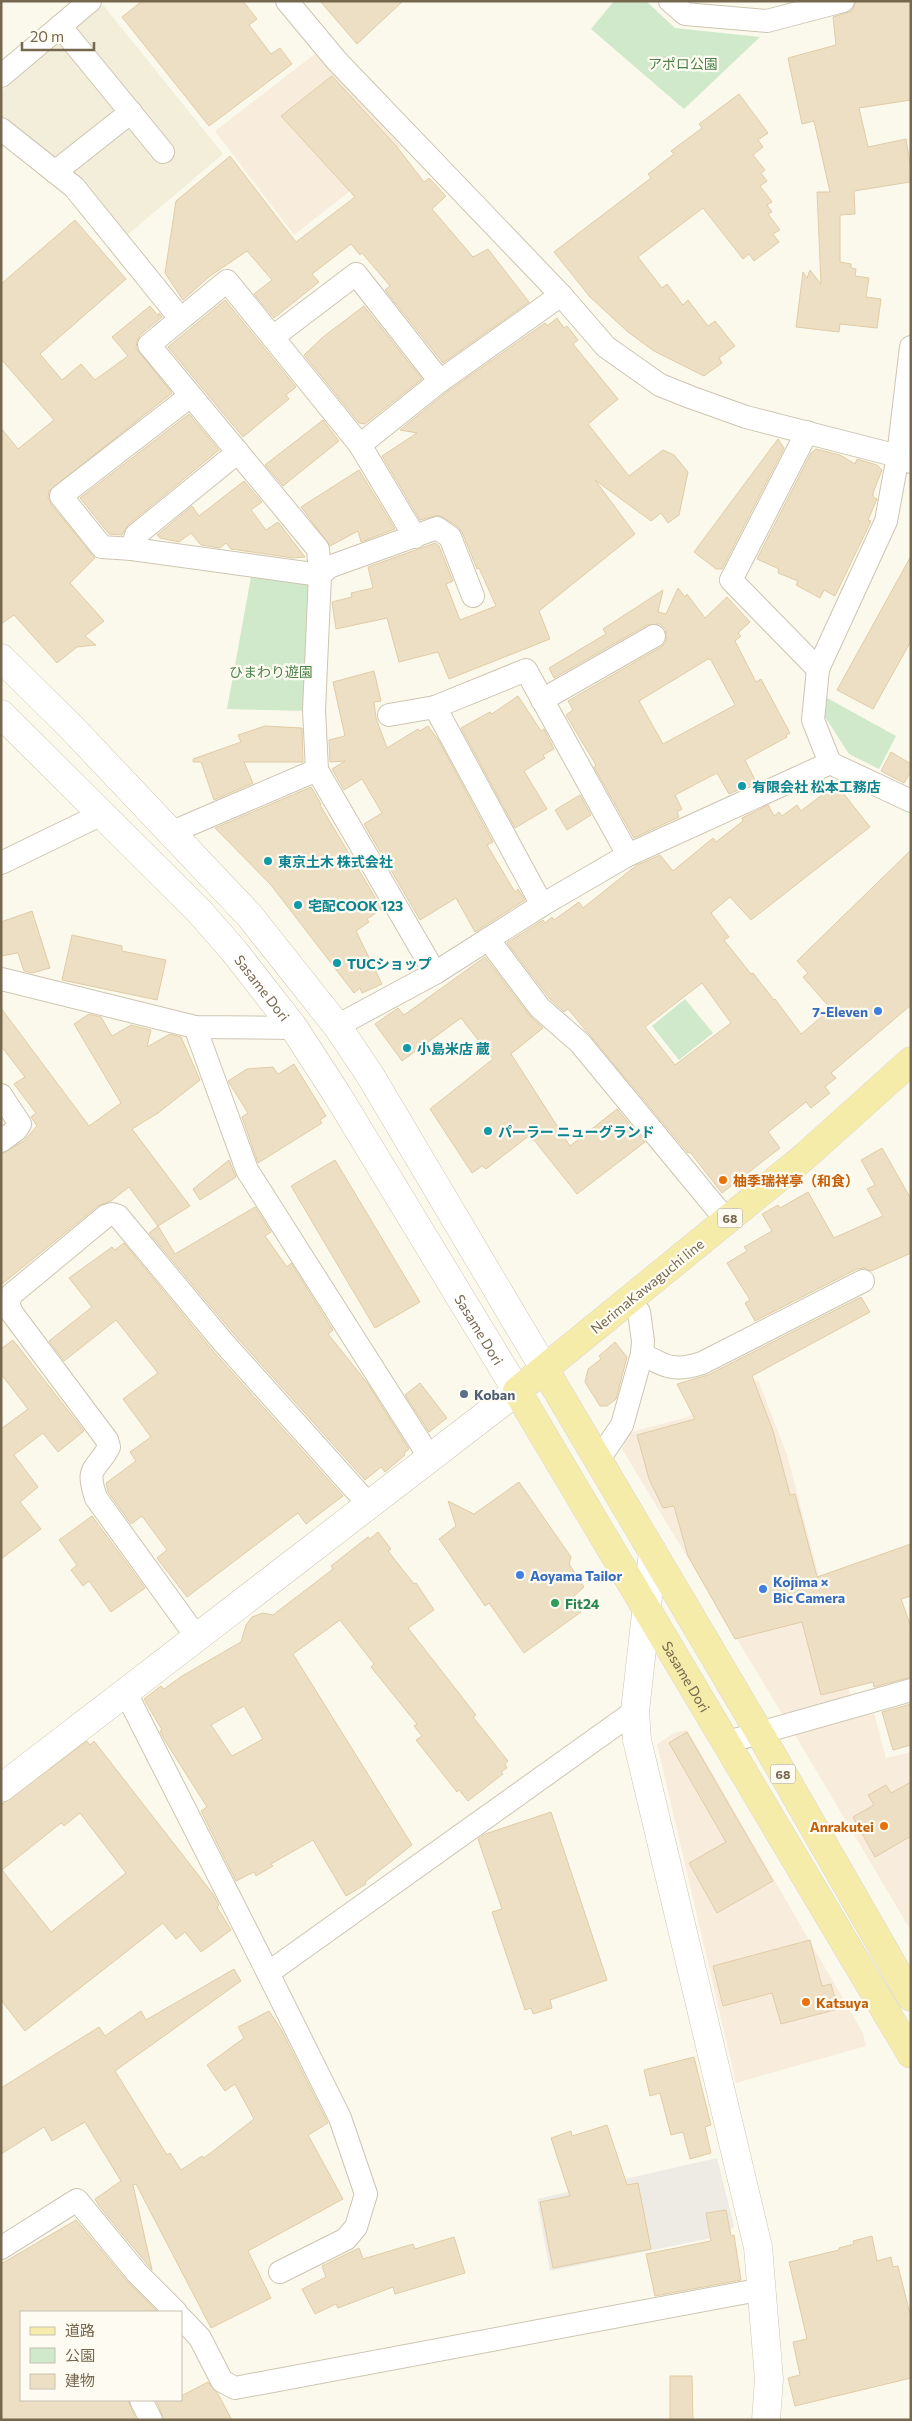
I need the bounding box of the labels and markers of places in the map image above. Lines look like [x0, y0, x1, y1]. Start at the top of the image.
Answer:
place label: 有限会社 松本工務店 [752, 778, 881, 795]
marker: 有限会社 松本工務店 [736, 780, 748, 792]
place label: 東京土木 株式会社 [278, 853, 393, 870]
marker: 東京土木 株式会社 [262, 855, 274, 867]
place label: 宅配COOK 123 [308, 897, 403, 914]
marker: 宅配COOK 123 [292, 899, 304, 911]
place label: TUCショップ [347, 955, 432, 972]
marker: TUCショップ [331, 957, 343, 969]
place label: 7-Eleven [812, 1003, 868, 1020]
marker: 7-Eleven [872, 1005, 884, 1017]
place label: 小島米店 蔵 [417, 1040, 490, 1057]
marker: 小島米店 蔵 [401, 1042, 413, 1054]
place label: パーラー ニューグランド [498, 1123, 655, 1140]
marker: パーラー ニューグランド [482, 1125, 494, 1137]
place label: 柚季瑞祥亭（和食） [733, 1172, 859, 1189]
marker: 柚季瑞祥亭（和食） [717, 1174, 729, 1186]
place label: Koban [474, 1386, 515, 1403]
marker: Koban [458, 1388, 470, 1400]
place label: Aoyama Tailor [530, 1567, 622, 1584]
marker: Aoyama Tailor [514, 1569, 526, 1581]
place label: Kojima × Bic Camera [773, 1573, 845, 1606]
marker: Kojima × Bic Camera [757, 1583, 769, 1595]
place label: Fit24 [565, 1595, 600, 1612]
marker: Fit24 [549, 1597, 561, 1609]
place label: Anrakutei [810, 1818, 874, 1835]
marker: Anrakutei [878, 1820, 890, 1832]
place label: Katsuya [816, 1994, 869, 2011]
marker: Katsuya [800, 1996, 812, 2008]

